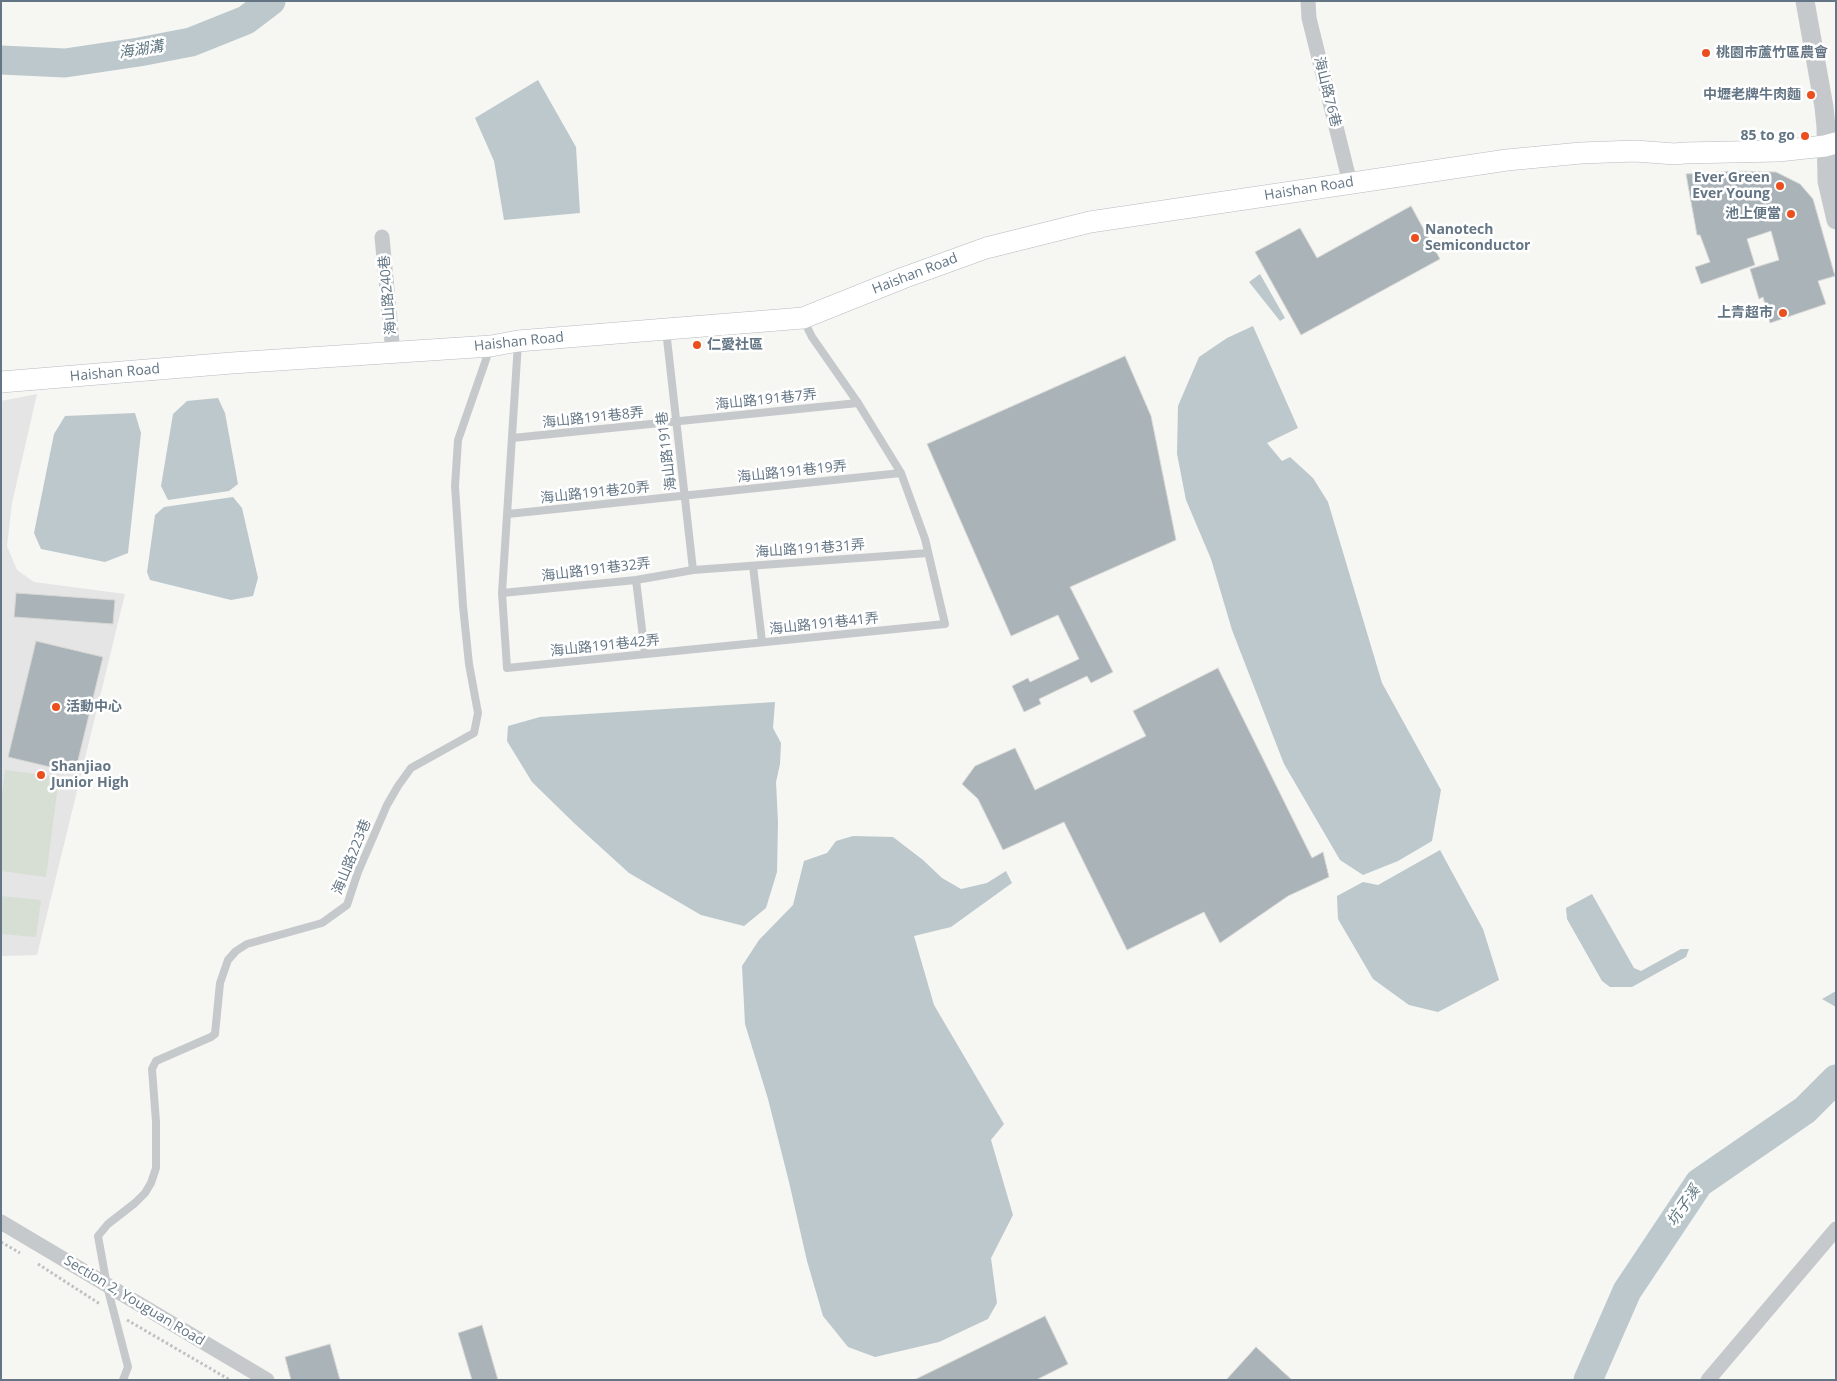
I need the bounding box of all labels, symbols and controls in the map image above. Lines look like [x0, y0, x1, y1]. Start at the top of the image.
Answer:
water label: 海湖溝 [117, 38, 165, 62]
place label: 桃園市蘆竹區農會 [1716, 45, 1828, 61]
marker: 桃園市蘆竹區農會 [1700, 47, 1712, 59]
street label: 海山路76巷 [1310, 55, 1344, 129]
place label: 中壢老牌牛肉麵 [1703, 87, 1801, 103]
marker: 中壢老牌牛肉麵 [1805, 89, 1817, 101]
place label: 85 to go [1740, 128, 1795, 144]
marker: 85 to go [1799, 130, 1811, 142]
place label: Ever Green Ever Young [1692, 170, 1770, 202]
street label: Haishan Road [1263, 174, 1355, 204]
marker: Ever Green Ever Young [1774, 180, 1786, 192]
place label: 池上便當 [1725, 206, 1781, 222]
marker: 池上便當 [1785, 208, 1797, 220]
place label: Nanotech Semiconductor [1425, 222, 1530, 254]
marker: Nanotech Semiconductor [1409, 232, 1421, 244]
street label: Haishan Road [870, 250, 960, 298]
street label: 海山路240巷 [376, 254, 400, 336]
place label: 上青超市 [1717, 305, 1773, 321]
marker: 上青超市 [1777, 307, 1789, 319]
street label: Haishan Road [473, 329, 565, 355]
place label: 仁愛社區 [707, 337, 763, 353]
marker: 仁愛社區 [691, 339, 703, 351]
street label: Haishan Road [69, 361, 161, 385]
street label: 海山路191巷7弄 [714, 386, 818, 414]
street label: 海山路191巷8弄 [541, 404, 645, 432]
street label: 海山路191巷 [654, 410, 680, 492]
street label: 海山路191巷19弄 [736, 458, 848, 486]
street label: 海山路191巷20弄 [539, 479, 651, 507]
street label: 海山路191巷31弄 [755, 537, 865, 561]
street label: 海山路191巷32弄 [540, 555, 652, 585]
street label: 海山路191巷41弄 [768, 610, 880, 638]
street label: 海山路191巷42弄 [549, 632, 661, 660]
place label: 活動中心 [66, 699, 122, 715]
marker: 活動中心 [50, 701, 62, 713]
place label: Shanjiao Junior High [51, 759, 129, 792]
marker: Shanjiao Junior High [35, 769, 47, 781]
street label: 海山路223巷 [329, 817, 375, 897]
water label: 坑子溪 [1664, 1182, 1704, 1230]
street label: Section 2, Youguan Road [61, 1252, 207, 1350]

